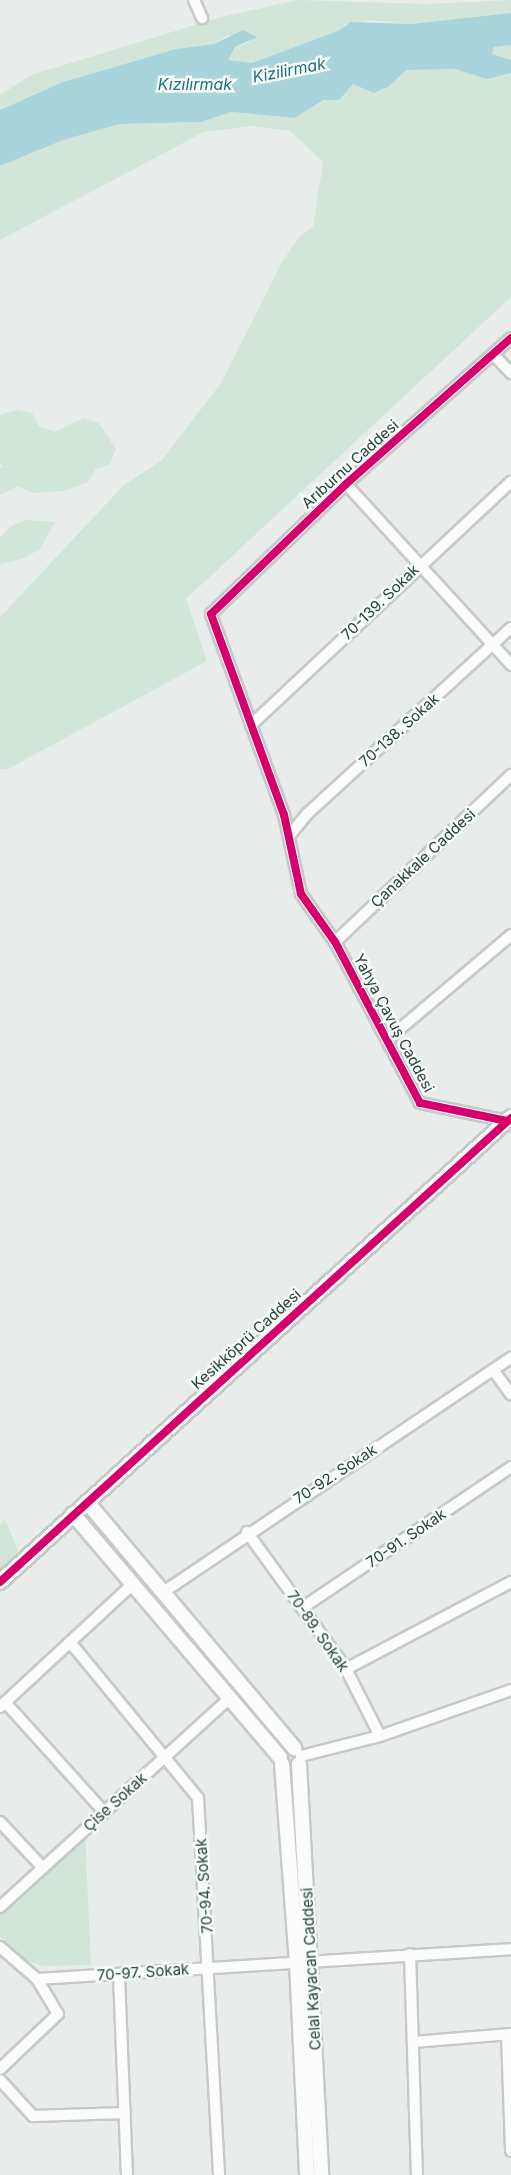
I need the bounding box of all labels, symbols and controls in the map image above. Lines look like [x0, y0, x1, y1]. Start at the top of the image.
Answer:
water label: Kizilirmak [251, 53, 327, 87]
water label: Kızılırmak [158, 74, 232, 94]
street label: Arıburnu Caddesi [298, 416, 402, 512]
street label: 70-139. Sokak [337, 560, 423, 644]
street label: 70-138. Sokak [355, 690, 443, 770]
street label: Çanakkale Caddesi [367, 805, 479, 911]
street label: Yahya Çavuş Caddesi [350, 951, 438, 1095]
street label: Kesikköprü Caddesi [188, 1285, 304, 1393]
street label: 70-92. Sokak [290, 1441, 380, 1507]
street label: 70-91. Sokak [363, 1505, 449, 1571]
street label: 70-89. Sokak [283, 1587, 353, 1675]
street label: Çise Sokak [80, 1769, 150, 1835]
street label: 70-94. Sokak [192, 1838, 216, 1934]
street label: Celal Kayacan Caddesi [298, 1887, 324, 2051]
street label: 70-97. Sokak [96, 1960, 190, 1984]

